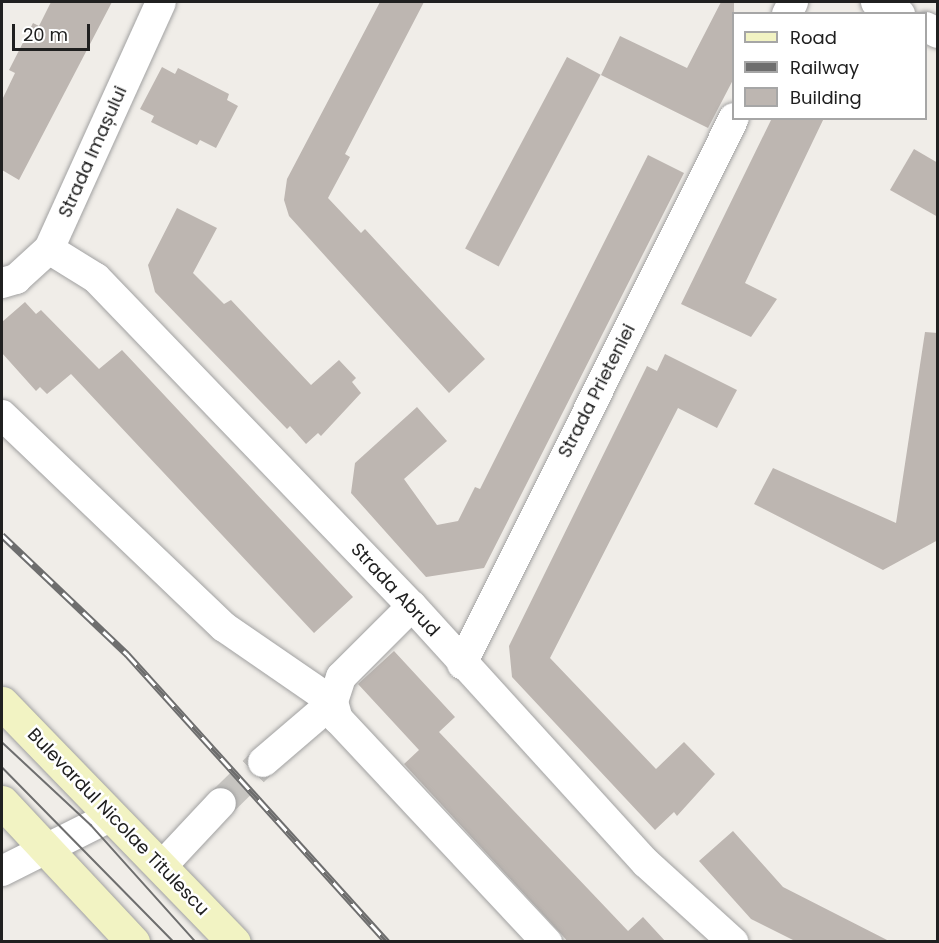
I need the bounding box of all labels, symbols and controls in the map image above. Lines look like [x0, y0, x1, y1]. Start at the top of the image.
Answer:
scale bar [15, 12, 93, 50]
legend [732, 12, 927, 120]
text: 20 m [23, 22, 68, 47]
text: Road [790, 25, 837, 50]
text: Railway [790, 55, 859, 80]
street label: Strada Imașului [54, 83, 132, 221]
text: Building [790, 85, 862, 110]
street label: Strada Prieteniei [554, 321, 640, 461]
street label: Strada Abrud [346, 539, 444, 641]
street label: Bulevardul Nicolae Titulescu [23, 724, 213, 920]

